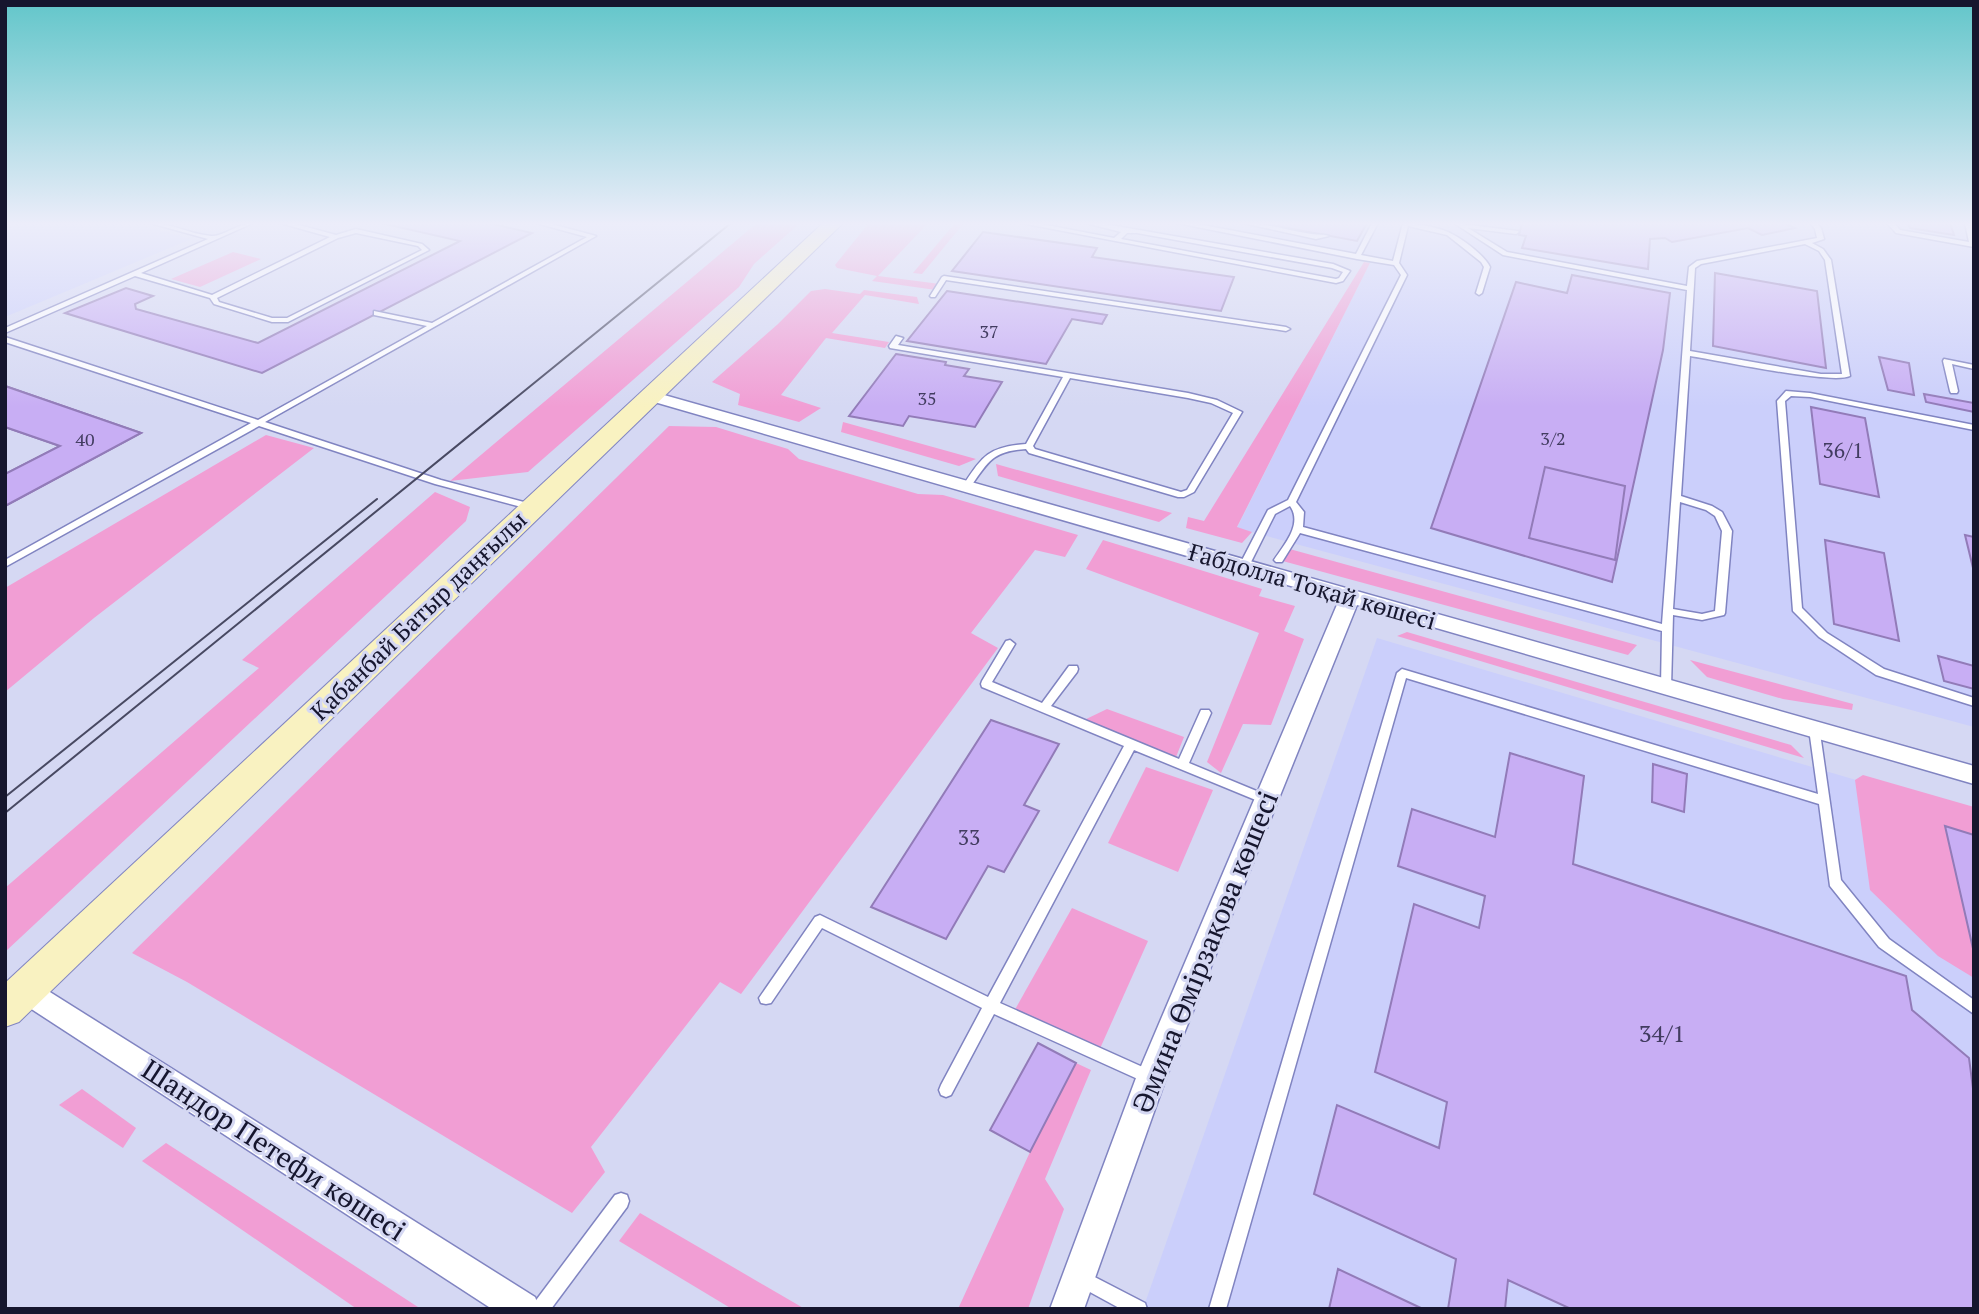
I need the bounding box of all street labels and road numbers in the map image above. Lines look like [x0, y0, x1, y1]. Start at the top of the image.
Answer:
street label: Қабанбай Батыр даңғылы [303, 503, 533, 727]
street label: Ғабдолла Тоқай көшесі [1185, 535, 1440, 637]
street label: Әмина Өмірзақова көшесі [1123, 785, 1286, 1118]
street label: Шандор Петефи көшесі [135, 1050, 413, 1249]

